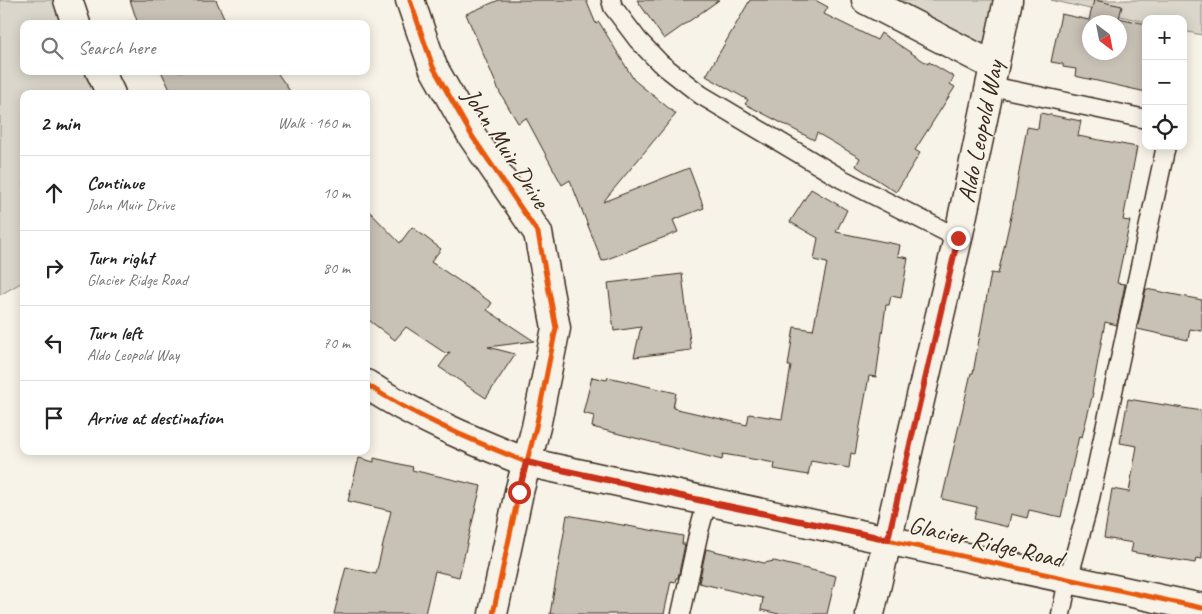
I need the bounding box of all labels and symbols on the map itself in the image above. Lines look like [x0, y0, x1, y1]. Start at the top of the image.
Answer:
north arrow [1082, 15, 1127, 60]
street label: Aldo Leopold Way [950, 55, 1011, 205]
street label: John Muir Drive [455, 81, 558, 216]
route end [947, 227, 970, 250]
route start [508, 481, 531, 504]
street label: Glacier Ridge Road [906, 509, 1069, 576]

